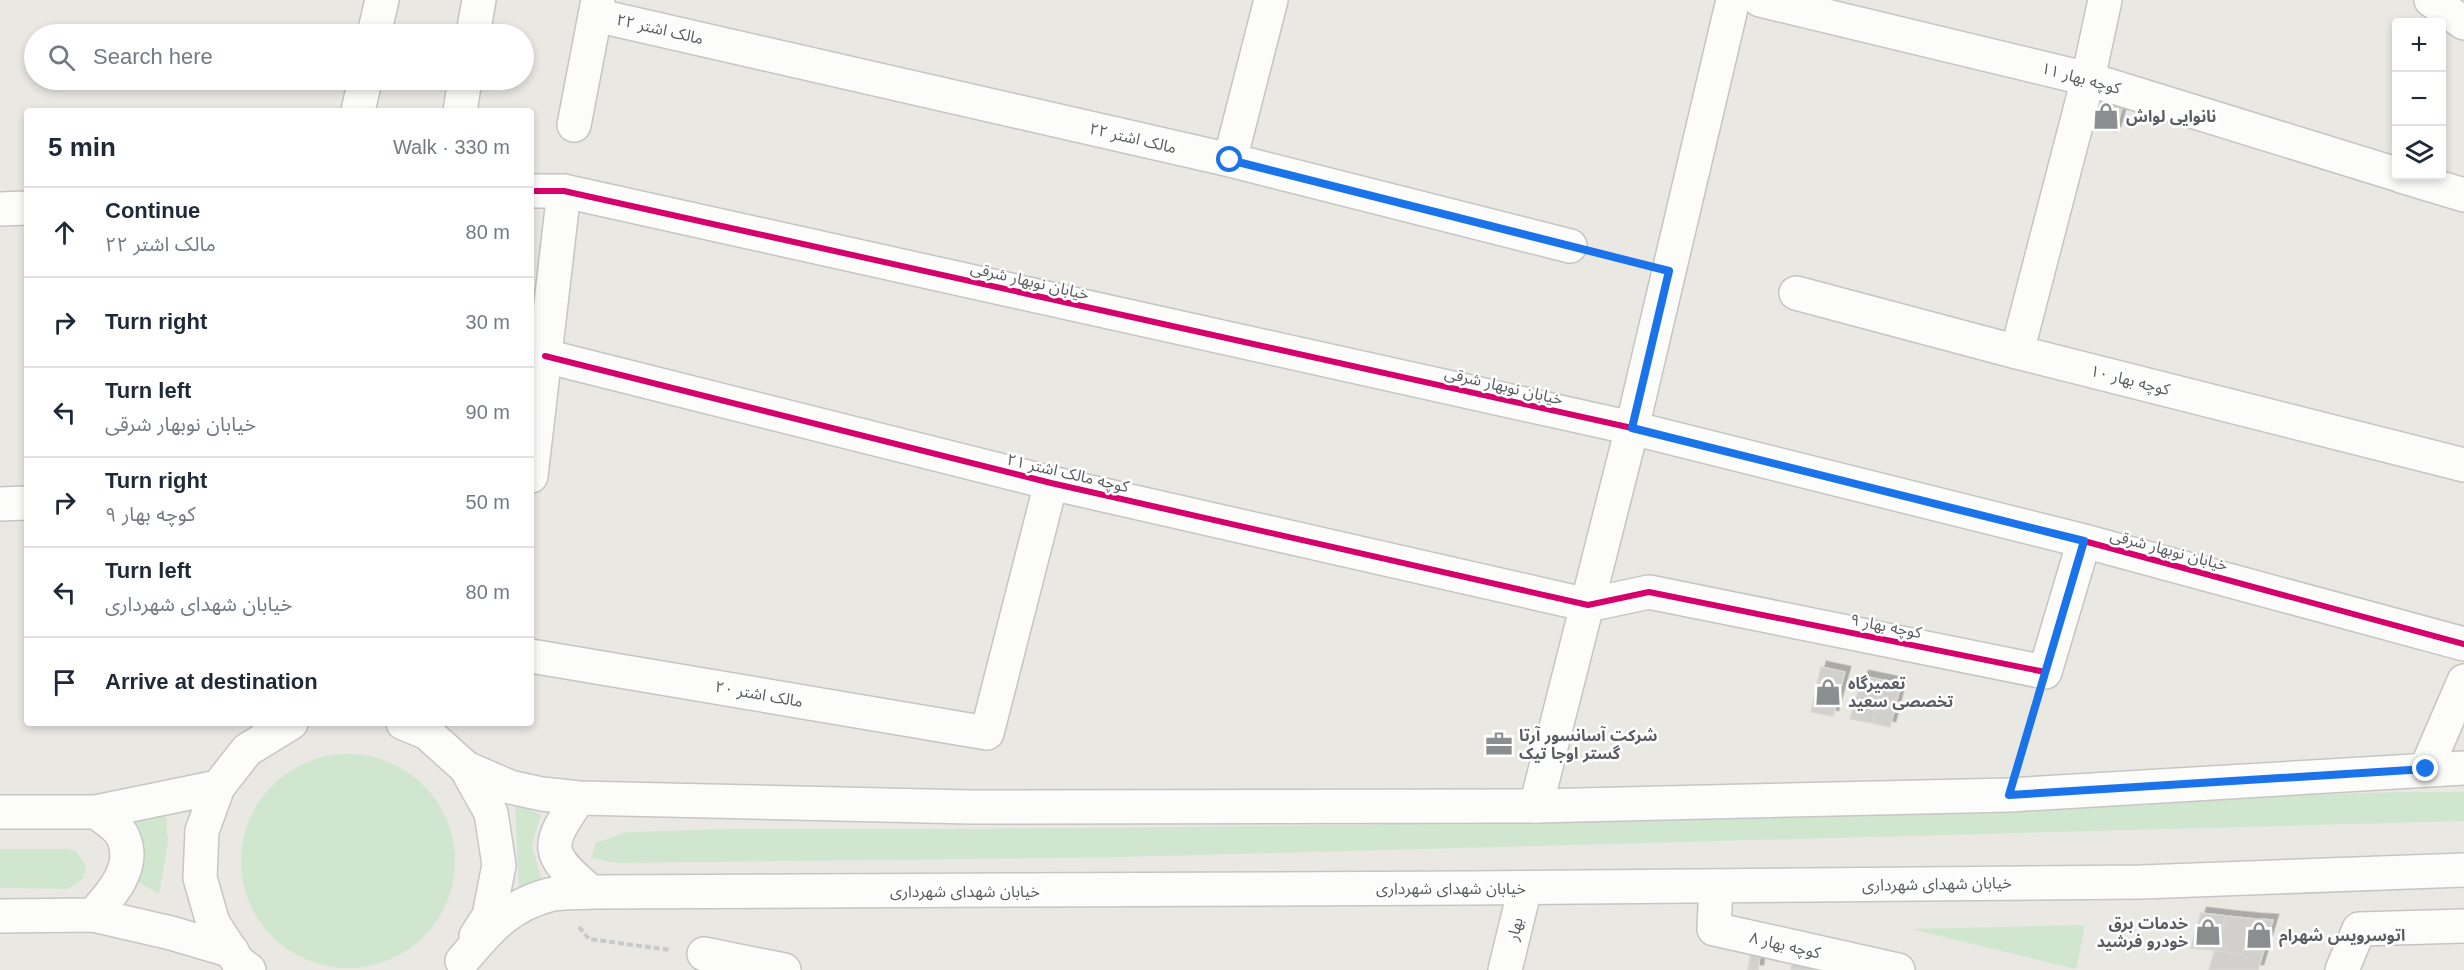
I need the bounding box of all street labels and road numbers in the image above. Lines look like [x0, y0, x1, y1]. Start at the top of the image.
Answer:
street label: مالک اشتر ۲۲ [615, 11, 705, 48]
street label: کوچه بهار ۱۱ [2039, 59, 2123, 99]
street label: مالک اشتر ۲۲ [1088, 120, 1178, 157]
street label: خیابان نوبهار شرقی [969, 259, 1091, 304]
street label: کوچه بهار ۱۰ [2088, 362, 2172, 400]
street label: خیابان نوبهار شرقی [1443, 364, 1565, 409]
street label: کوچه مالک اشتر ۲۱ [1005, 451, 1131, 497]
street label: خیابان نوبهار شرقی [2108, 526, 2230, 575]
street label: کوچه بهار ۹ [1848, 611, 1924, 643]
street label: مالک اشتر ۲۰ [714, 678, 804, 711]
street label: خیابان شهدای شهرداری [1862, 874, 2012, 895]
street label: خیابان شهدای شهرداری [1376, 880, 1526, 898]
street label: خیابان شهدای شهرداری [890, 883, 1040, 901]
street label: بهار [1504, 916, 1527, 943]
street label: کوچه بهار ۸ [1747, 929, 1823, 964]

